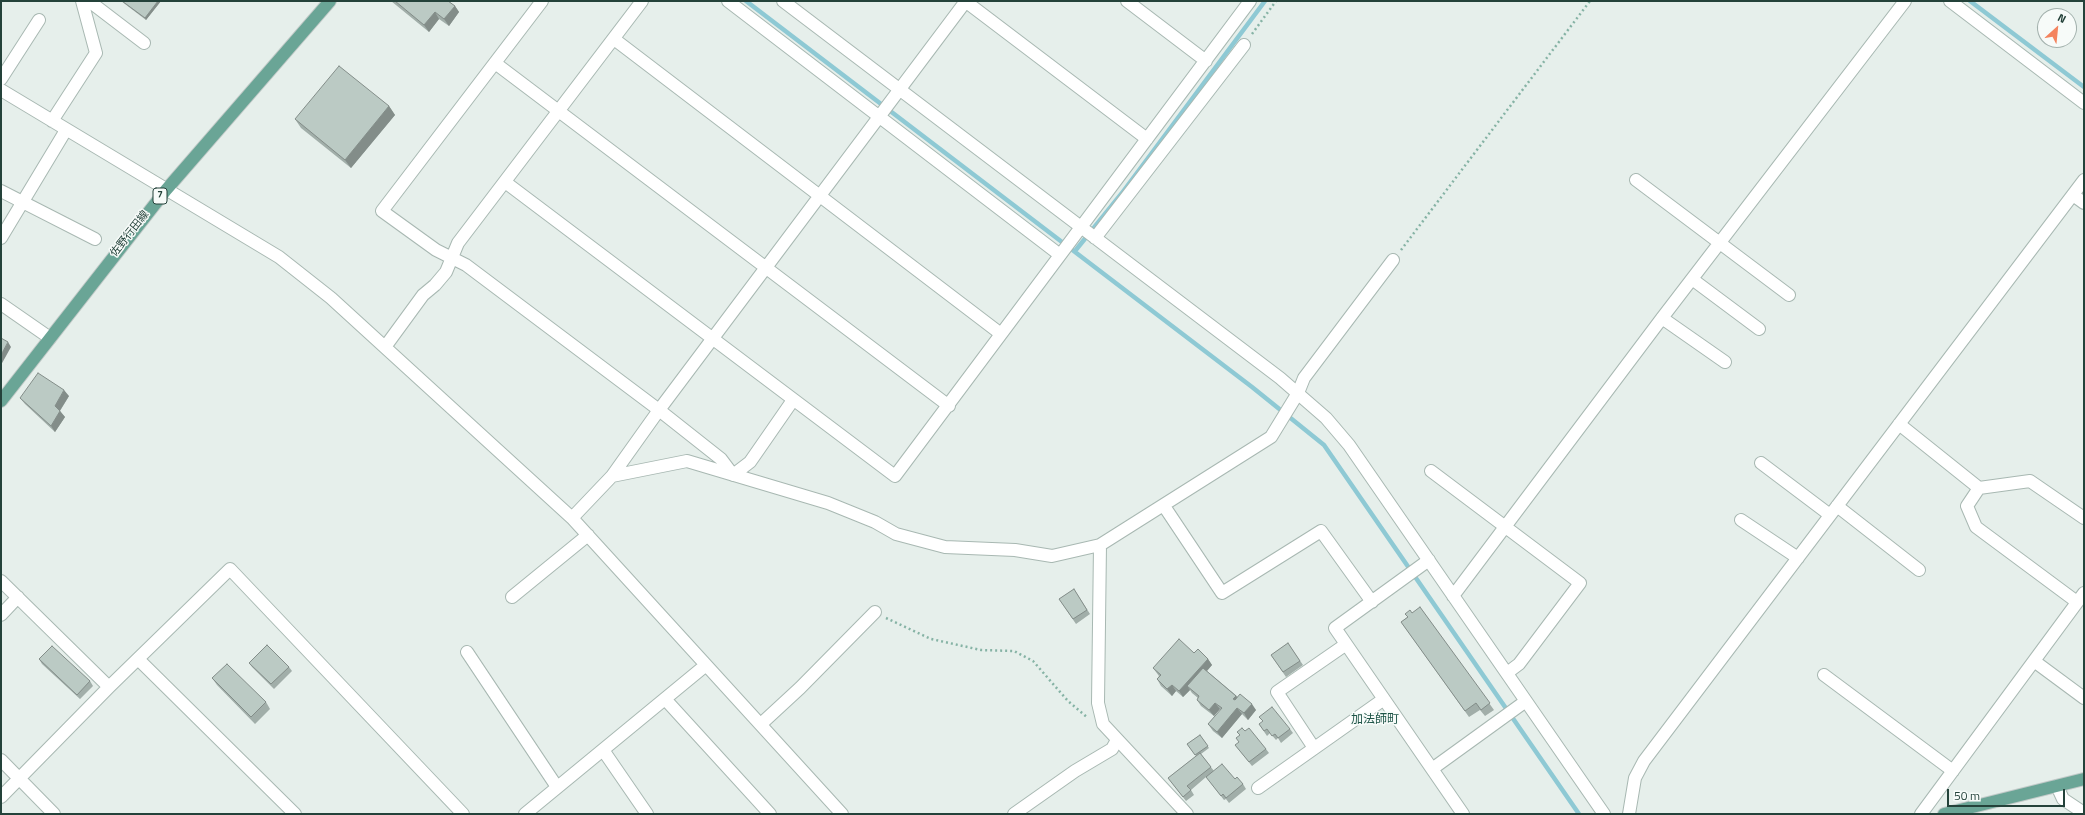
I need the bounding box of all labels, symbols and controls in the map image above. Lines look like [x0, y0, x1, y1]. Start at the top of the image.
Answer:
north arrow [2037, 8, 2077, 48]
text: N [2055, 9, 2069, 27]
road number: 7 [153, 188, 167, 204]
street label: 佐野行田線 [108, 208, 152, 260]
district label: 加法師町 [1351, 713, 1399, 727]
scale bar [1949, 781, 2067, 807]
text: 50 m [1954, 786, 1980, 805]

